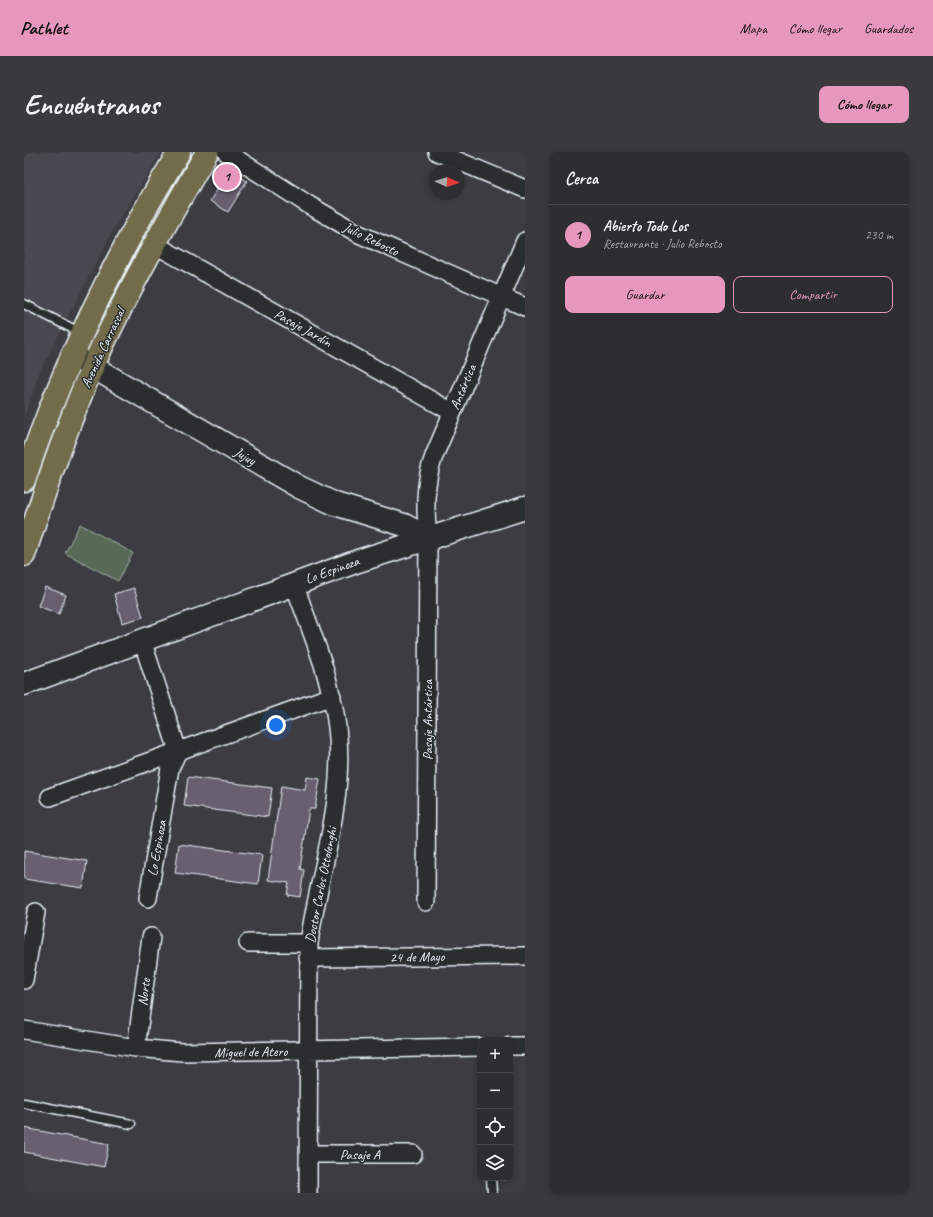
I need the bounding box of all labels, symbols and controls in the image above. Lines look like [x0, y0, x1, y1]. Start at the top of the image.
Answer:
text: Pathlet [20, 16, 68, 40]
text: Mapa [740, 20, 767, 37]
text: Cómo llegar [789, 20, 842, 37]
text: Guardados [864, 20, 913, 37]
button: Cómo llegar [819, 86, 909, 123]
text: Encuéntranos [24, 87, 159, 122]
pin: 1 [214, 162, 240, 192]
north arrow [429, 164, 465, 200]
text: Cerca [565, 168, 598, 189]
text: Abierto Todo Los [603, 217, 688, 236]
street label: Julio Rebosto [340, 218, 402, 260]
text: 1 [575, 227, 581, 243]
text: 230 m [865, 227, 893, 243]
text: Restaurante · Julio Rebosto [603, 236, 722, 252]
button: Guardar [565, 276, 725, 313]
button: Compartir [733, 276, 893, 313]
street label: Avenida Carrascal [77, 303, 130, 391]
street label: Pasaje Jardín [271, 305, 335, 351]
street label: Antártica [446, 361, 481, 412]
street label: Jujuy [230, 443, 260, 470]
street label: Lo Espinoza [303, 552, 362, 588]
street label: Pasaje Antártica [419, 678, 436, 760]
your location [266, 715, 286, 735]
street label: Lo Espinoza [144, 818, 170, 877]
street label: Doctor Carlos Ottolenghi [301, 823, 341, 944]
street label: 24 de Mayo [389, 948, 446, 966]
street label: Norte [134, 976, 154, 1007]
map controls [477, 1037, 513, 1181]
button: + [477, 1037, 513, 1073]
street label: Miguel de Atero [214, 1043, 289, 1061]
button: − [477, 1073, 513, 1109]
button: locate [477, 1109, 513, 1145]
button: layers [477, 1145, 513, 1181]
street label: Pasaje A [340, 1146, 381, 1163]

